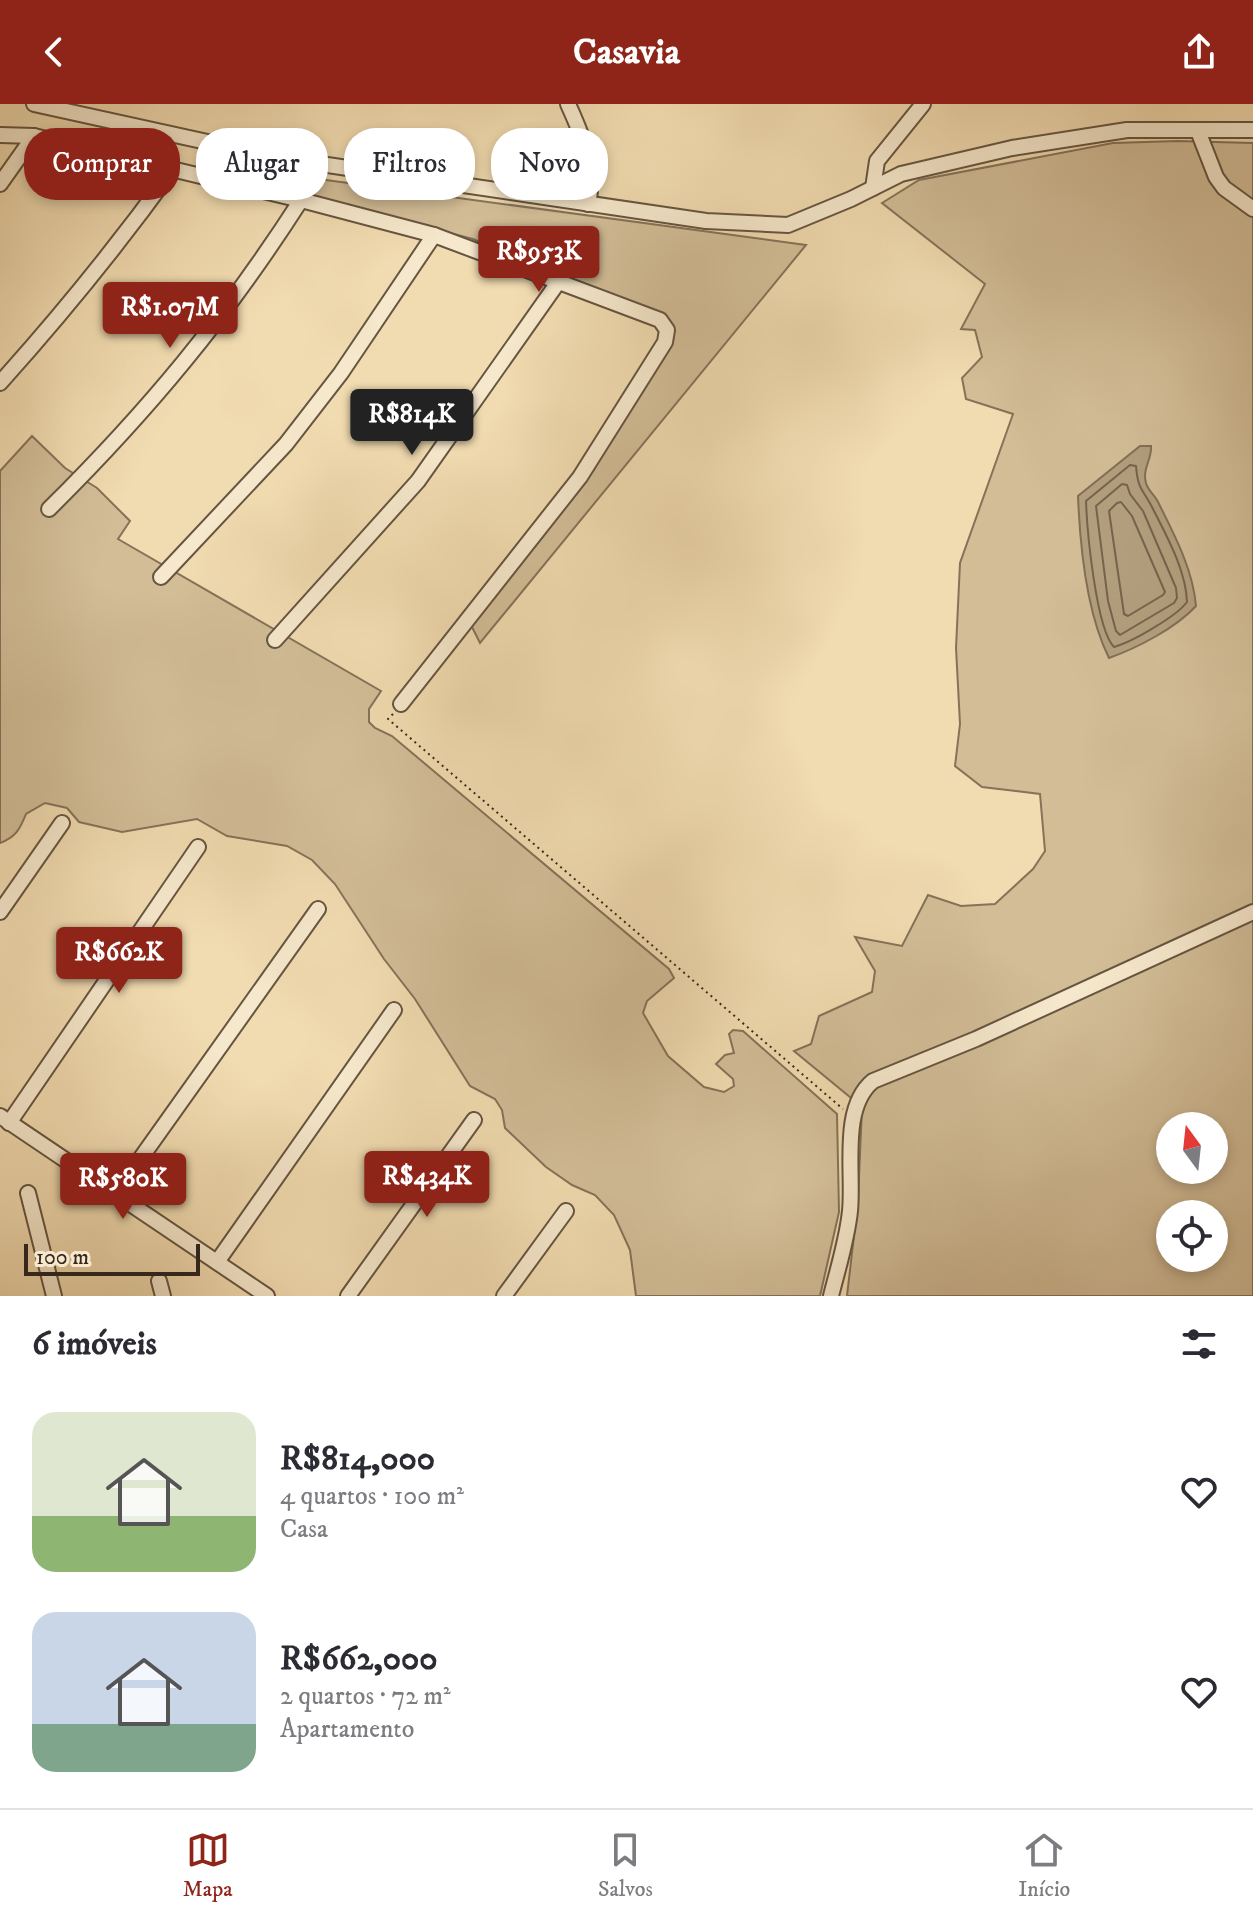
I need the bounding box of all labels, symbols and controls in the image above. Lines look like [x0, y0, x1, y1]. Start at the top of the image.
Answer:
icon: back [32, 30, 76, 74]
text: Casavia [573, 30, 680, 75]
icon: share [1177, 30, 1221, 74]
chip: Comprar [24, 128, 180, 200]
chip: Alugar [196, 128, 328, 200]
chip: Filtros [344, 128, 475, 200]
chip: Novo [491, 128, 608, 200]
pin: R$953K [474, 226, 604, 294]
text: R$953K [496, 235, 582, 268]
pin: R$1.07M [96, 282, 244, 350]
text: R$1.07M [121, 291, 219, 324]
pin: R$814K [347, 389, 477, 457]
text: R$814K [368, 398, 456, 431]
pin: R$662K [54, 927, 184, 995]
text: R$662K [74, 936, 164, 969]
north arrow [1156, 1112, 1228, 1184]
map controls [1156, 1112, 1228, 1272]
pin: R$434K [362, 1151, 492, 1219]
pin: R$580K [58, 1153, 188, 1221]
text: R$434K [382, 1160, 472, 1193]
text: R$580K [78, 1162, 168, 1195]
button: locate [1156, 1200, 1228, 1272]
scale bar [24, 1240, 200, 1276]
text: 100 m [36, 1244, 89, 1271]
icon: filters [1177, 1322, 1221, 1366]
text: 6 imóveis [32, 1323, 157, 1365]
text: R$814,000 [280, 1438, 435, 1480]
icon: home [96, 1444, 192, 1540]
icon: heart [1177, 1470, 1221, 1514]
text: 4 quartos · 100 m² [280, 1480, 464, 1513]
text: Casa [280, 1513, 328, 1546]
text: R$662,000 [280, 1638, 438, 1680]
icon: home [96, 1644, 192, 1740]
icon: heart [1177, 1670, 1221, 1714]
text: 2 quartos · 72 m² [280, 1680, 451, 1713]
text: Apartamento [280, 1713, 414, 1746]
tab: Mapa [183, 1828, 233, 1903]
tab: Salvos [598, 1828, 653, 1903]
tab: Início [1018, 1828, 1070, 1903]

